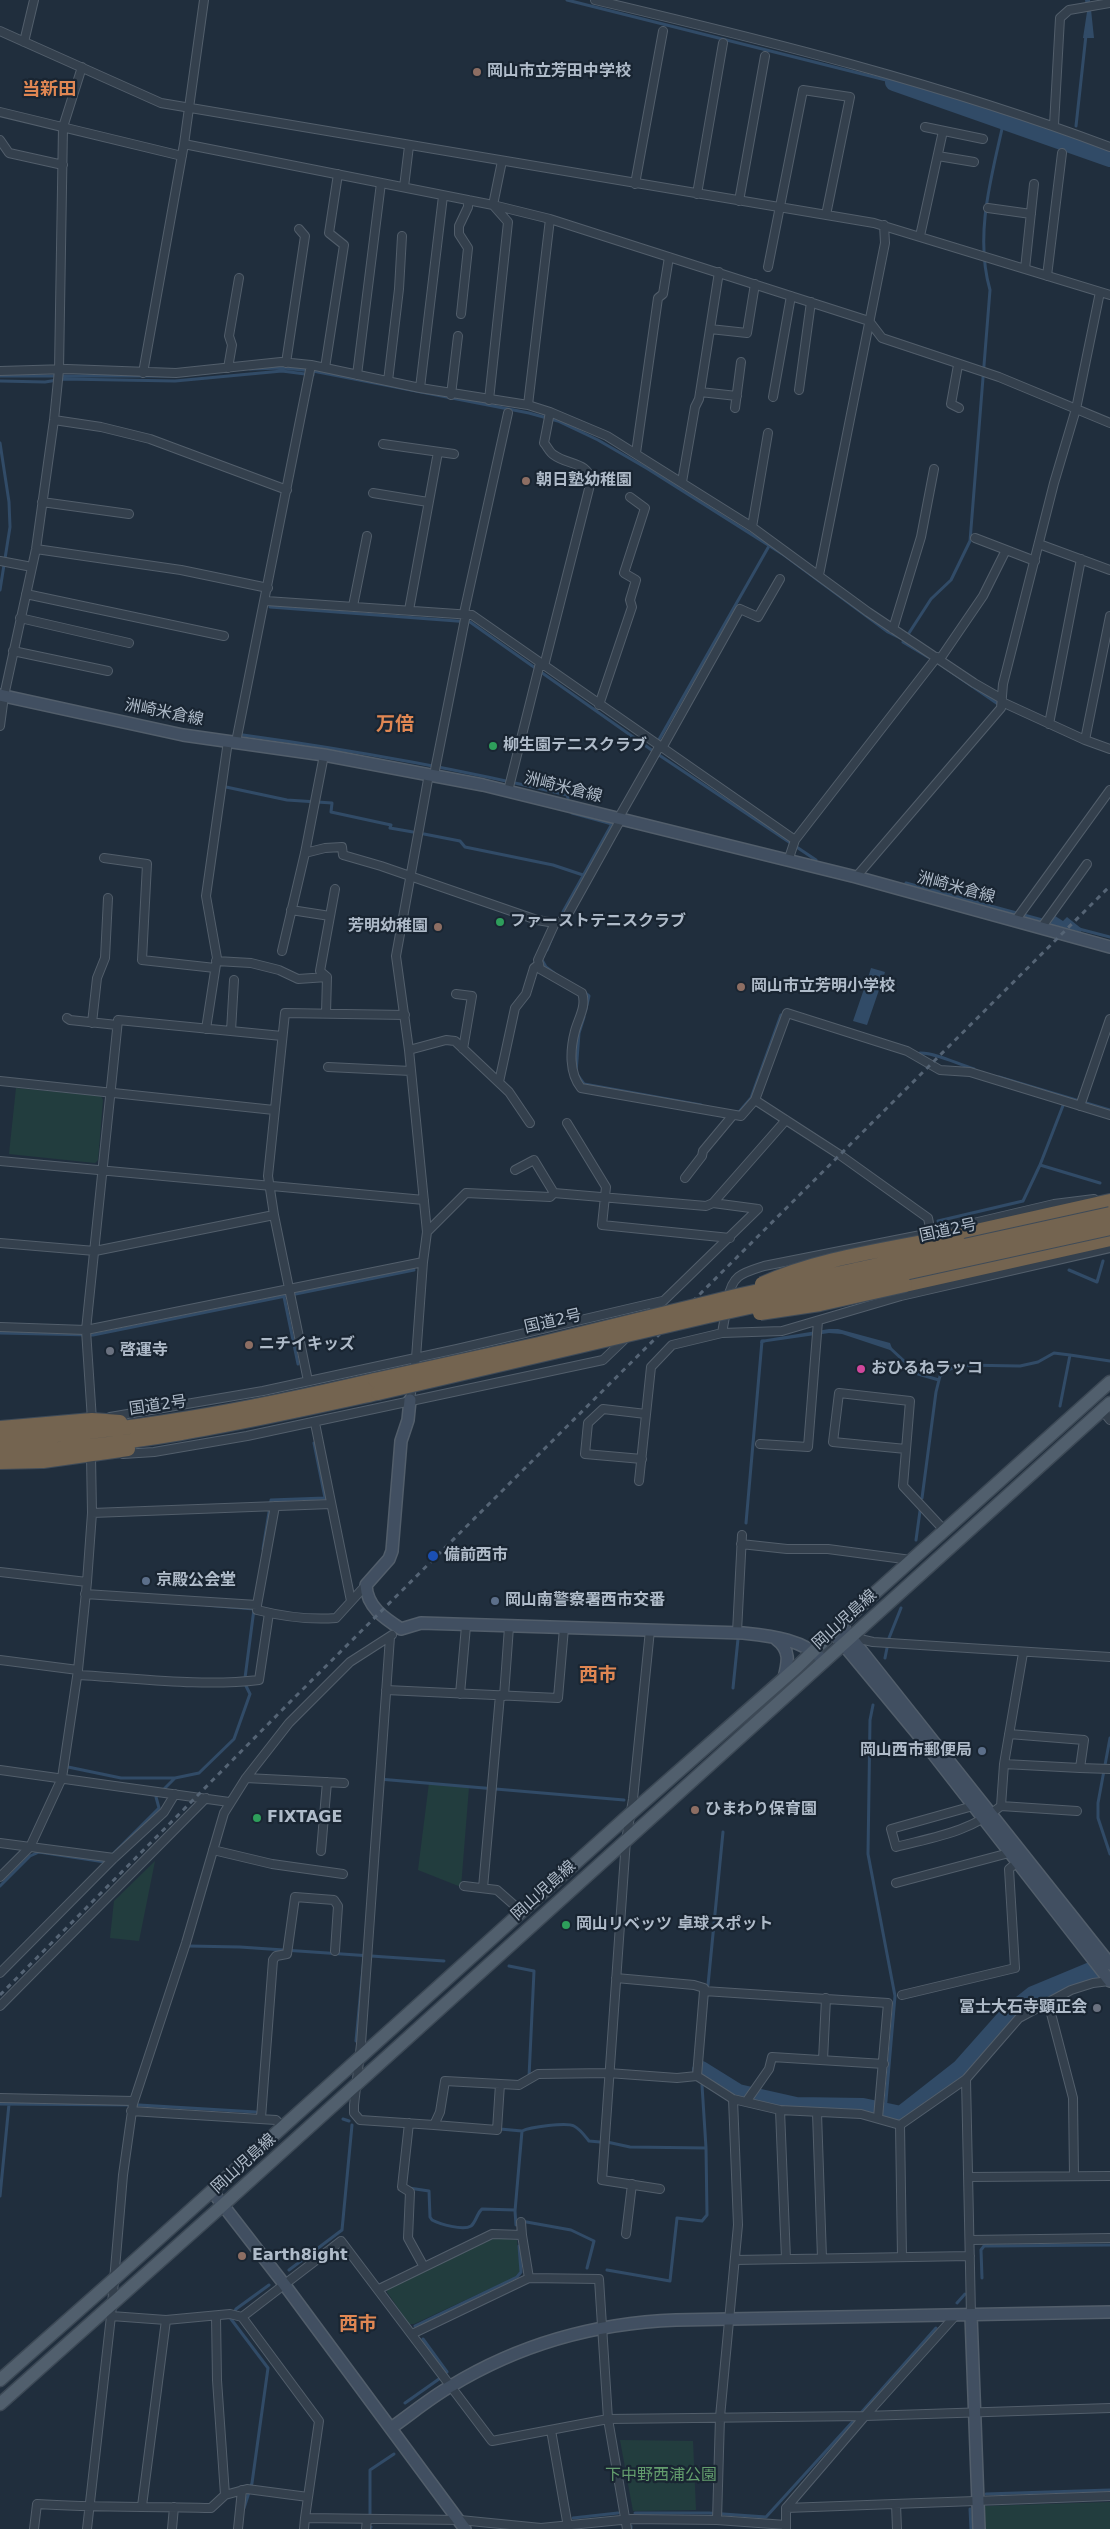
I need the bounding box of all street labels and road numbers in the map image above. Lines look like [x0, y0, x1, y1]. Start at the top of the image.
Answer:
street label: 洲崎米倉線 [123, 696, 205, 730]
street label: 洲崎米倉線 [522, 769, 604, 807]
street label: 洲崎米倉線 [915, 868, 997, 908]
street label: 国道2号 [918, 1216, 978, 1246]
street label: 国道2号 [522, 1306, 584, 1338]
street label: 国道2号 [128, 1392, 188, 1420]
street label: 岡山児島線 [809, 1586, 881, 1654]
street label: 岡山児島線 [508, 1857, 580, 1925]
street label: 岡山児島線 [208, 2130, 280, 2198]

